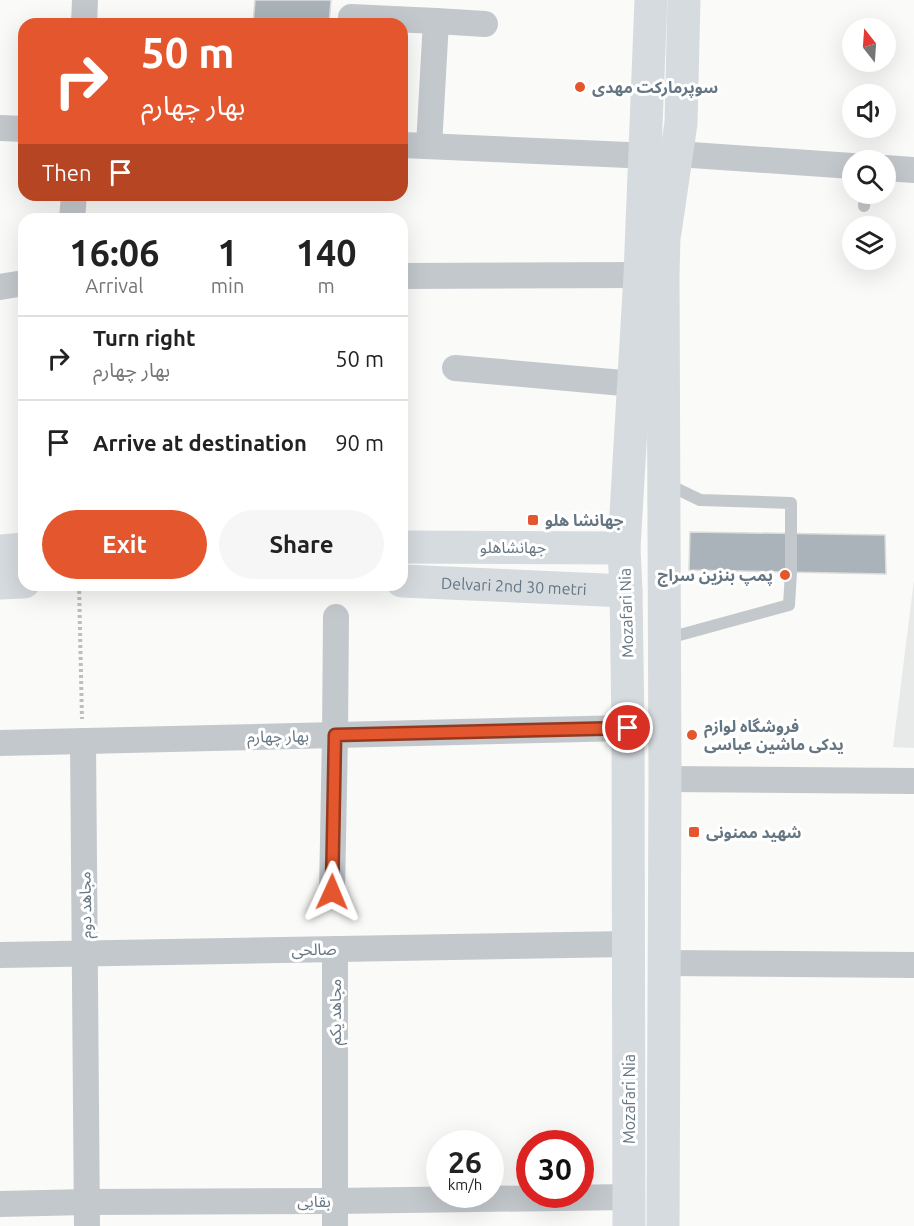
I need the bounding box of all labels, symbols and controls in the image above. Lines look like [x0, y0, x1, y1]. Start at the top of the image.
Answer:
north arrow [842, 18, 896, 72]
map controls [842, 18, 896, 270]
text: 50 m [141, 29, 235, 76]
icon: right [42, 42, 120, 120]
place label: سوپرمارکت مهدی [592, 78, 718, 98]
marker: سوپرمارکت مهدی [573, 80, 587, 94]
button: sound [842, 84, 896, 138]
text: بهار چهارم [141, 90, 245, 120]
button: search [842, 150, 896, 204]
icon: arrive [104, 156, 137, 189]
text: Then [42, 160, 92, 185]
button: layers [842, 216, 896, 270]
text: 16:06 [69, 232, 159, 273]
text: 1 [217, 232, 238, 273]
text: 140 [296, 232, 357, 273]
text: Arrival [85, 274, 144, 297]
text: min [211, 274, 244, 297]
text: m [318, 274, 335, 297]
text: Turn right [93, 325, 195, 350]
icon: right [42, 342, 75, 375]
text: 50 m [335, 346, 384, 371]
text: بهار چهارم [93, 358, 170, 381]
icon: arrive [42, 426, 75, 459]
text: Arrive at destination [93, 430, 307, 455]
text: 90 m [335, 430, 384, 455]
button: Exit [42, 510, 207, 579]
button: Share [219, 510, 384, 579]
place label: جهانشا هلو [545, 511, 624, 530]
marker: جهانشا هلو [526, 513, 540, 527]
street label: جهانشاهلو [480, 538, 546, 557]
place label: پمپ بنزین سراج [657, 566, 773, 587]
street label: Mozafari Nia [615, 568, 637, 658]
marker: پمپ بنزین سراج [778, 568, 792, 582]
street label: Delvari 2nd 30 metri [441, 574, 587, 598]
pin [602, 702, 653, 753]
icon: arrive [611, 711, 644, 744]
place label: فروشگاه لوازم یدکی ماشین عباسی [704, 717, 844, 754]
street label: بهار چهارم [247, 726, 309, 750]
marker: فروشگاه لوازم یدکی ماشین عباسی [685, 728, 699, 742]
place label: شهید ممنونی [706, 823, 802, 842]
marker: شهید ممنونی [687, 825, 701, 839]
position arrow [300, 860, 364, 924]
street label: مجاهد دوم [75, 871, 99, 939]
street label: صالحی [291, 940, 337, 959]
street label: مجاهد یکم [326, 979, 348, 1045]
street label: Mozafari Nia [620, 1054, 638, 1144]
speed limit sign: 30 [516, 1130, 594, 1208]
text: 26 [448, 1145, 482, 1179]
text: km/h [448, 1176, 482, 1193]
street label: بقایی [297, 1192, 331, 1211]

